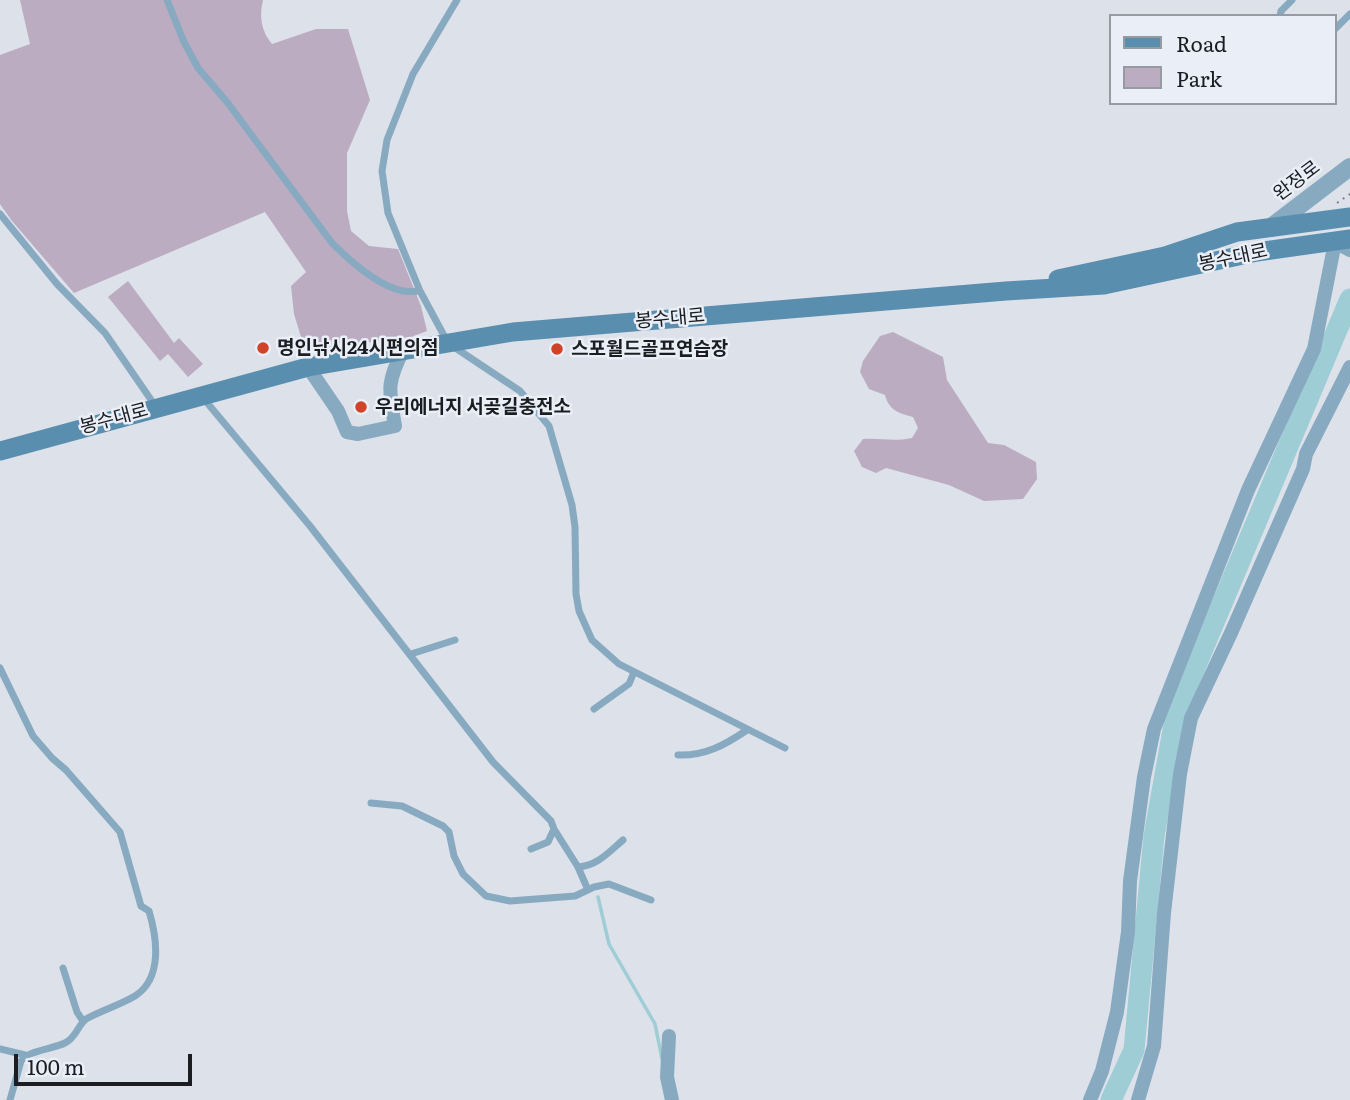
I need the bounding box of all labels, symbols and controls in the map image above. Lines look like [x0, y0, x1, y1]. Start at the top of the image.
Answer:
legend [1108, 14, 1336, 105]
text: Road [1176, 27, 1227, 58]
text: Park [1176, 62, 1222, 93]
street label: 완정로 [1269, 156, 1325, 206]
street label: 봉수대로 [1196, 240, 1270, 276]
street label: 봉수대로 [634, 305, 706, 333]
place label: 명인낚시24시편의점 [277, 337, 438, 359]
place label: 스포월드골프연습장 [571, 338, 728, 360]
marker: 명인낚시24시편의점 [255, 340, 271, 356]
marker: 스포월드골프연습장 [549, 341, 565, 357]
place label: 우리에너지 서곶길충전소 [375, 396, 571, 418]
street label: 봉수대로 [77, 399, 151, 439]
marker: 우리에너지 서곶길충전소 [353, 399, 369, 415]
scale bar [18, 1040, 196, 1084]
text: 100 m [27, 1050, 84, 1081]

